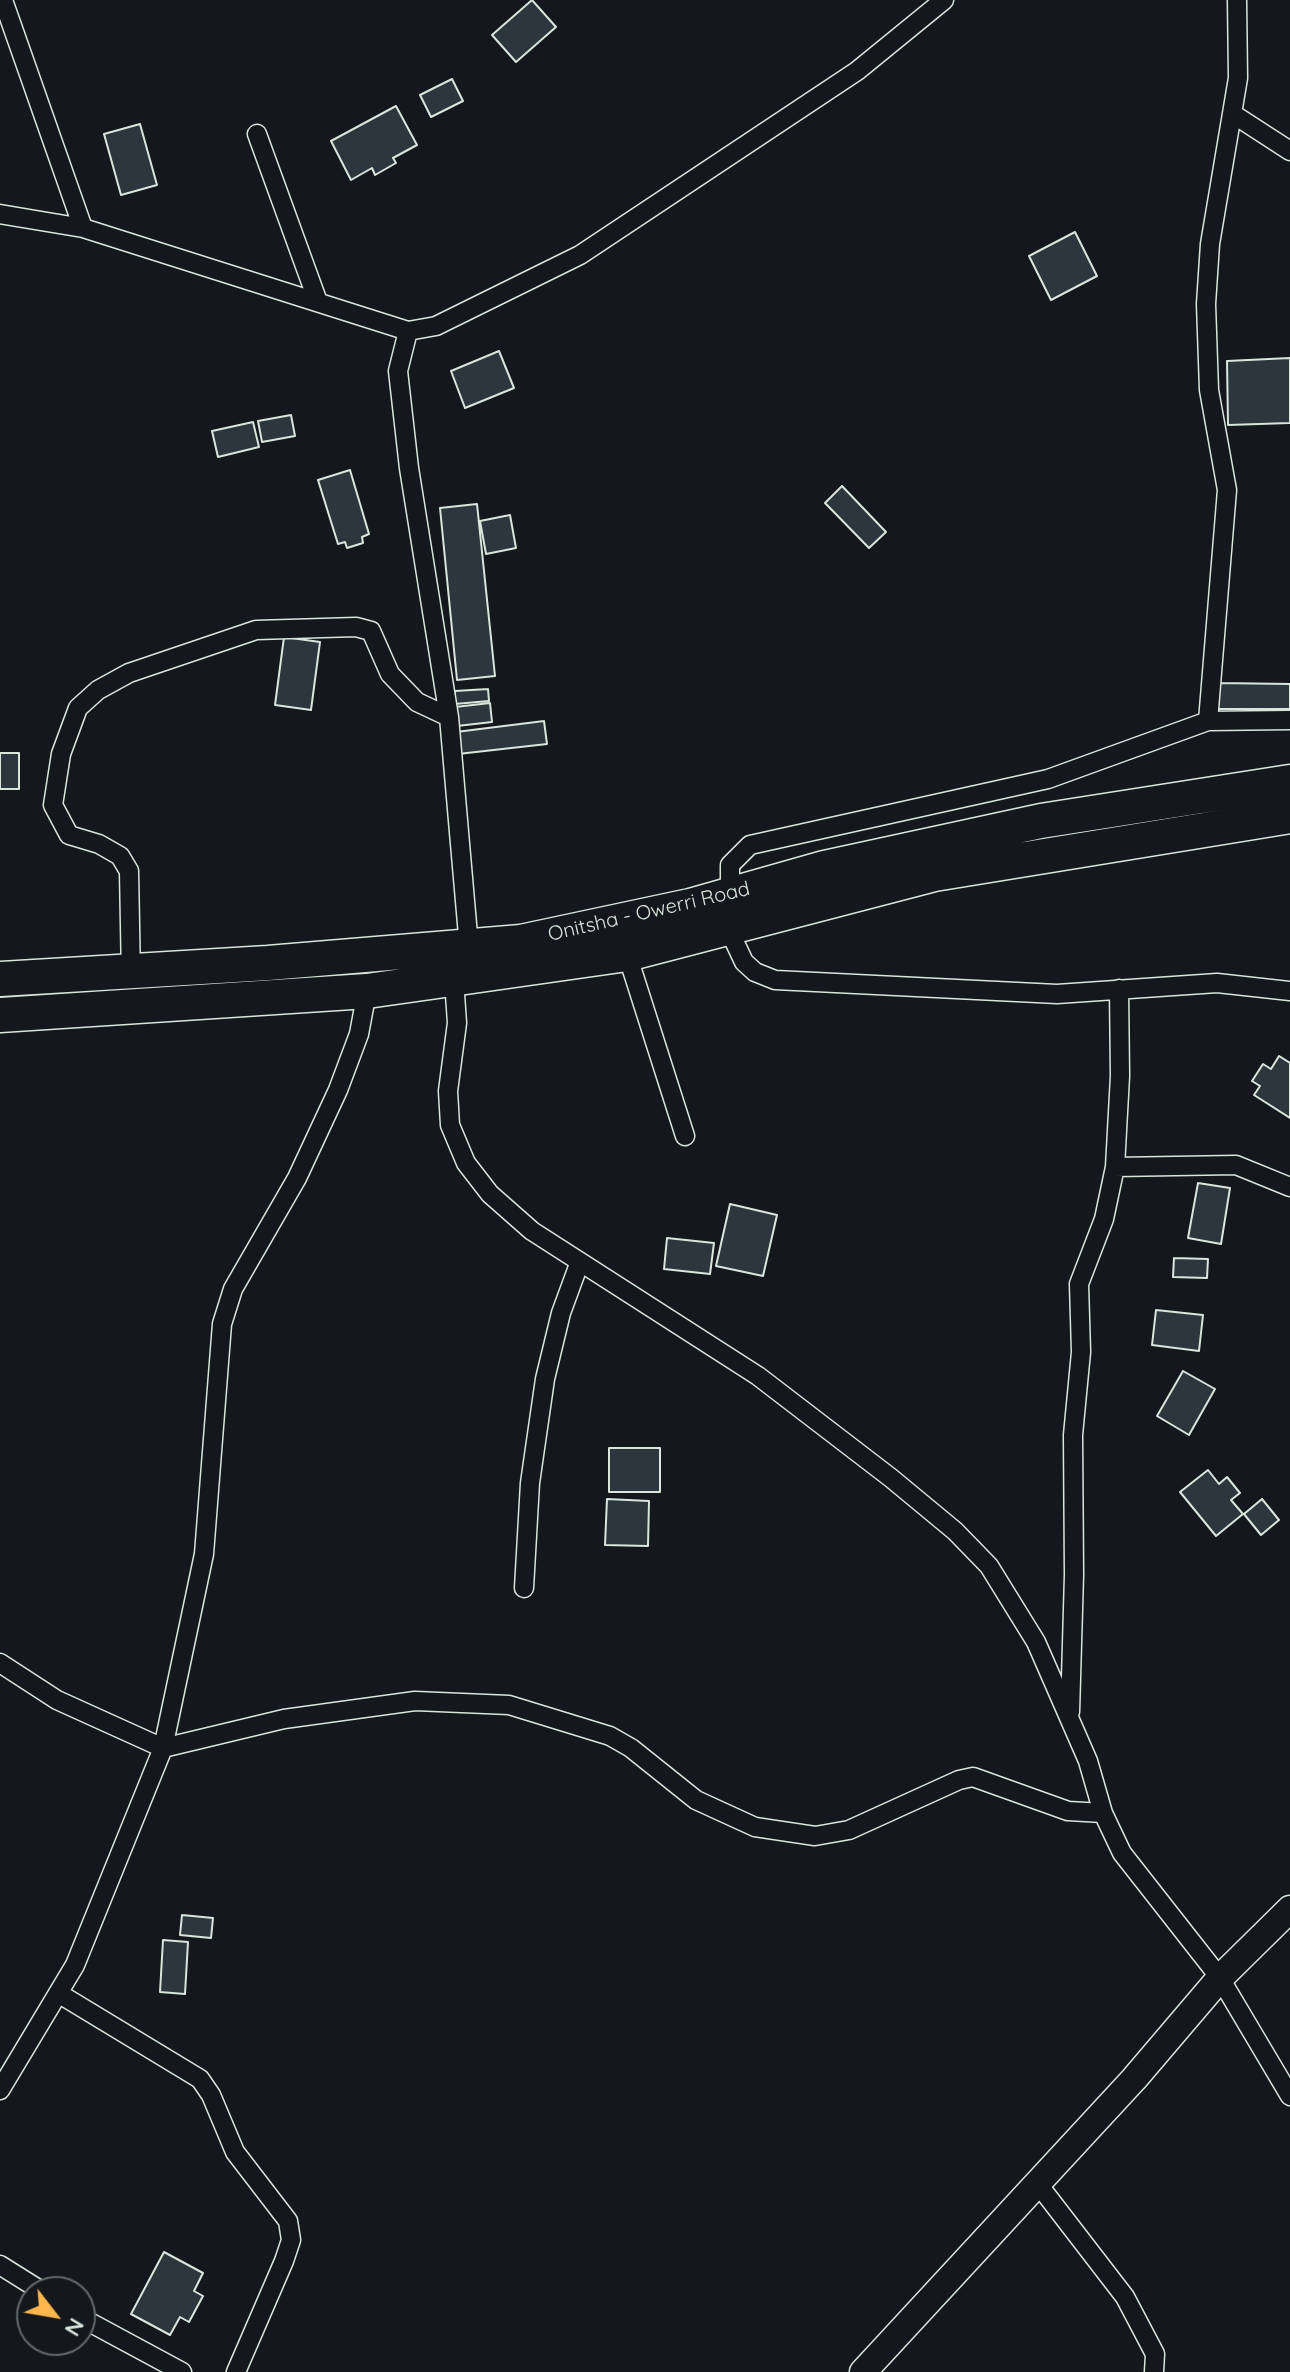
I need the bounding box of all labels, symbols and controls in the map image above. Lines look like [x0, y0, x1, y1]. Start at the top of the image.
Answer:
street label: Onitsha - Owerri Road [546, 877, 752, 947]
north arrow [16, 2276, 96, 2356]
text: N [59, 2313, 91, 2341]

